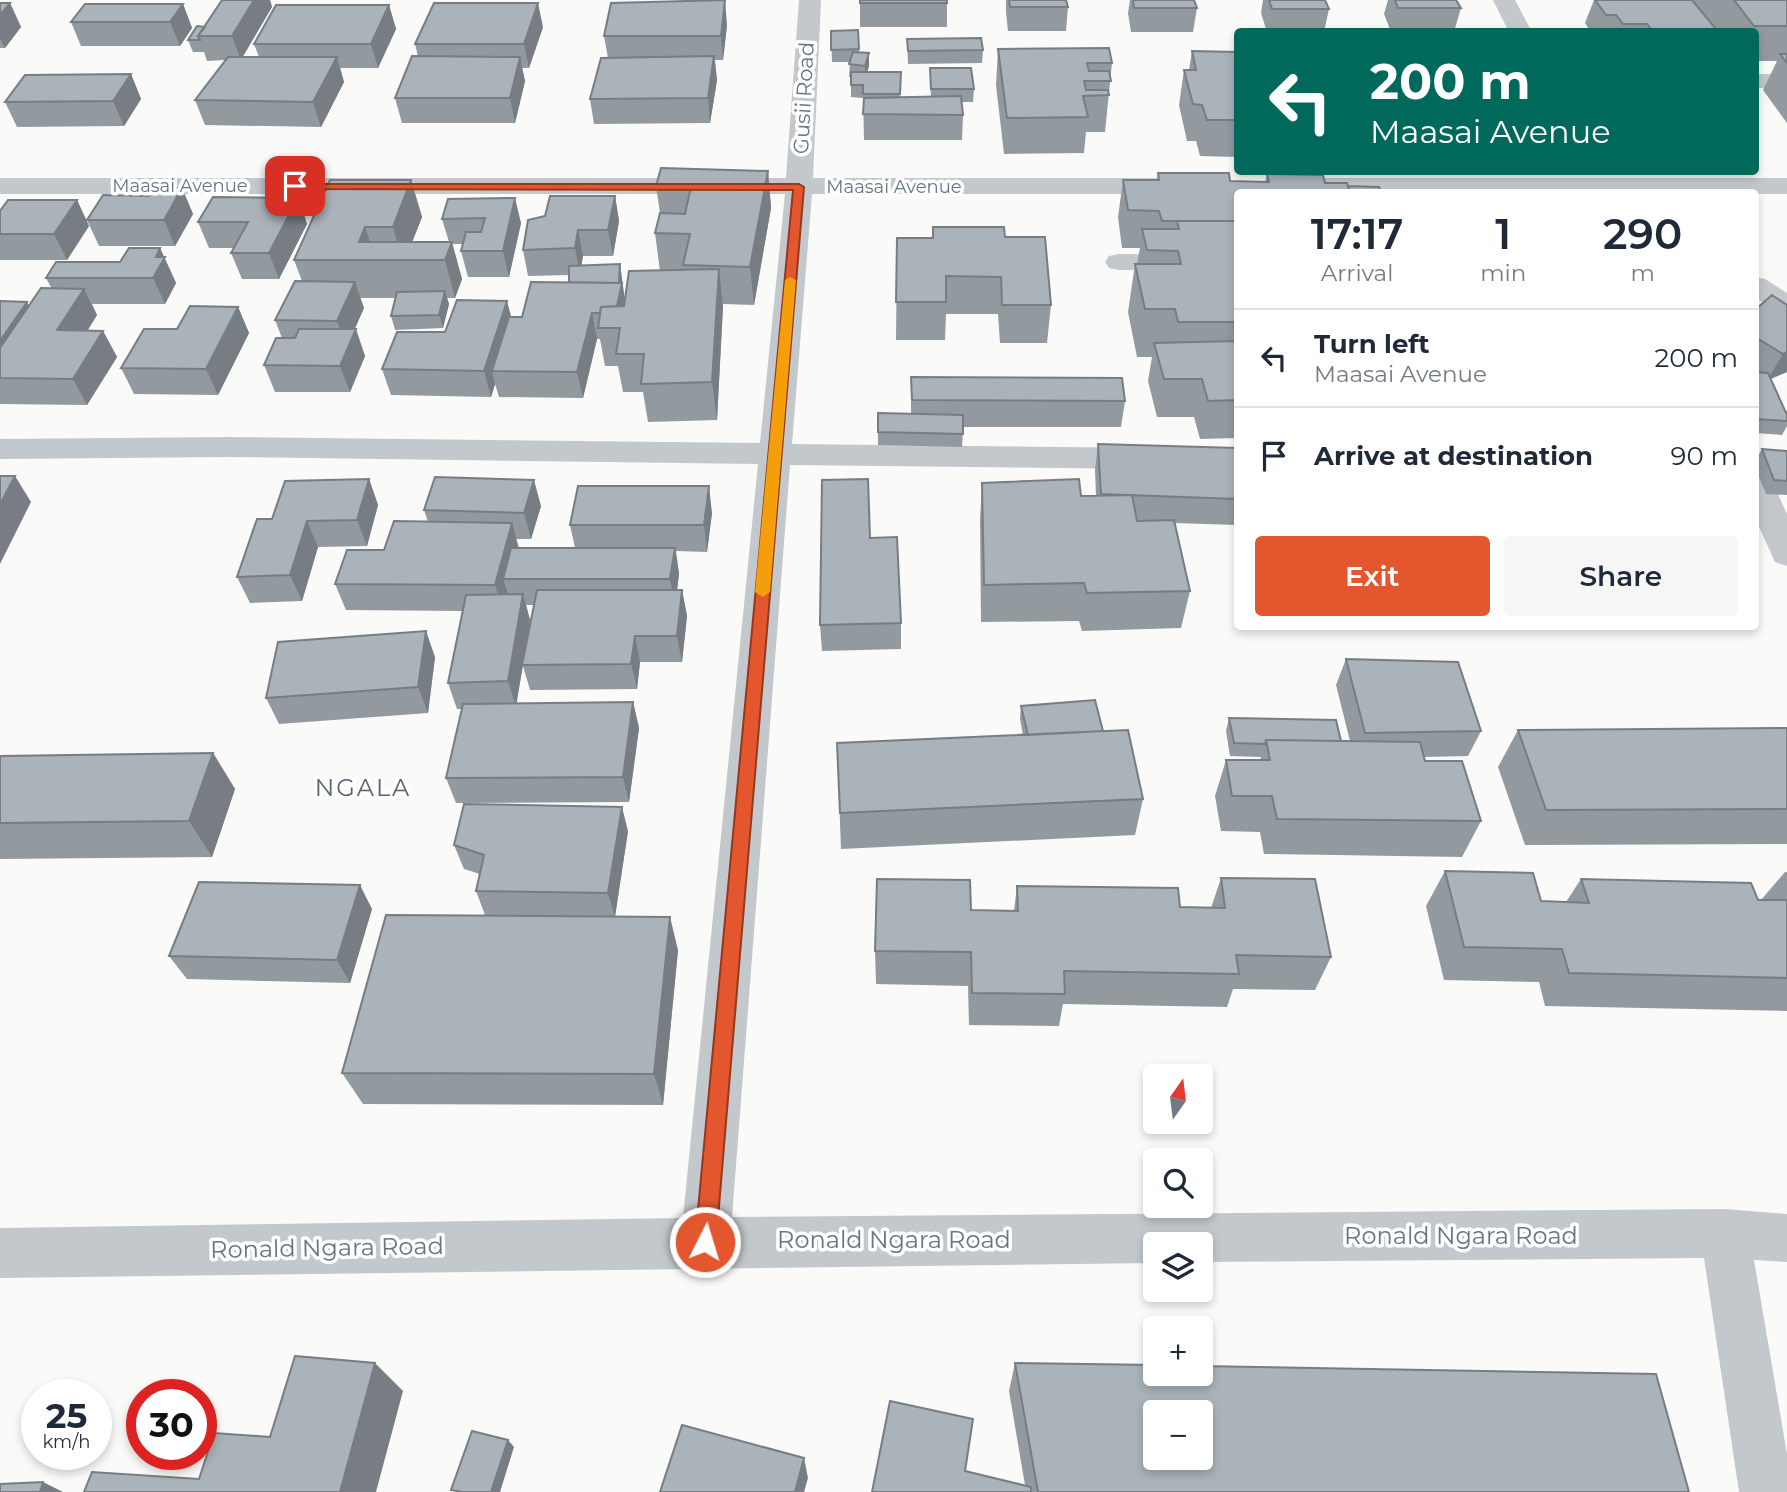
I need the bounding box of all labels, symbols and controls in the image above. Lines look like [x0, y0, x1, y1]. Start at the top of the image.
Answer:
street label: Gusii Road [788, 41, 819, 155]
text: 200 m [1370, 52, 1531, 111]
icon: left [1255, 56, 1346, 147]
text: Maasai Avenue [1370, 112, 1611, 151]
pin [265, 156, 325, 216]
icon: arrive [276, 167, 314, 205]
street label: Maasai Avenue [112, 175, 248, 197]
street label: Maasai Avenue [826, 176, 962, 198]
text: 17:17 [1311, 208, 1403, 260]
text: 1 [1495, 208, 1511, 260]
text: 290 [1603, 208, 1682, 260]
text: Arrival [1321, 259, 1393, 287]
text: min [1480, 259, 1526, 287]
text: m [1630, 259, 1655, 287]
text: Turn left [1314, 328, 1430, 360]
icon: left [1255, 339, 1293, 377]
text: 200 m [1654, 342, 1738, 374]
text: Maasai Avenue [1314, 360, 1487, 388]
icon: arrive [1255, 437, 1293, 475]
text: Arrive at destination [1314, 440, 1593, 472]
text: 90 m [1671, 440, 1738, 472]
button: Exit [1255, 536, 1490, 616]
button: Share [1504, 536, 1738, 616]
district label: NGALA [315, 773, 411, 802]
north arrow [1143, 1064, 1213, 1134]
map controls [1143, 1064, 1213, 1470]
button: search [1143, 1148, 1213, 1218]
position arrow [668, 1205, 742, 1279]
street label: Ronald Ngara Road [1344, 1221, 1578, 1250]
street label: Ronald Ngara Road [777, 1225, 1011, 1254]
street label: Ronald Ngara Road [210, 1231, 444, 1264]
button: layers [1143, 1232, 1213, 1302]
button: + [1143, 1316, 1213, 1386]
speed limit sign: 30 [126, 1379, 217, 1470]
text: 25 [46, 1394, 87, 1437]
button: − [1143, 1400, 1213, 1470]
text: km/h [42, 1431, 91, 1453]

